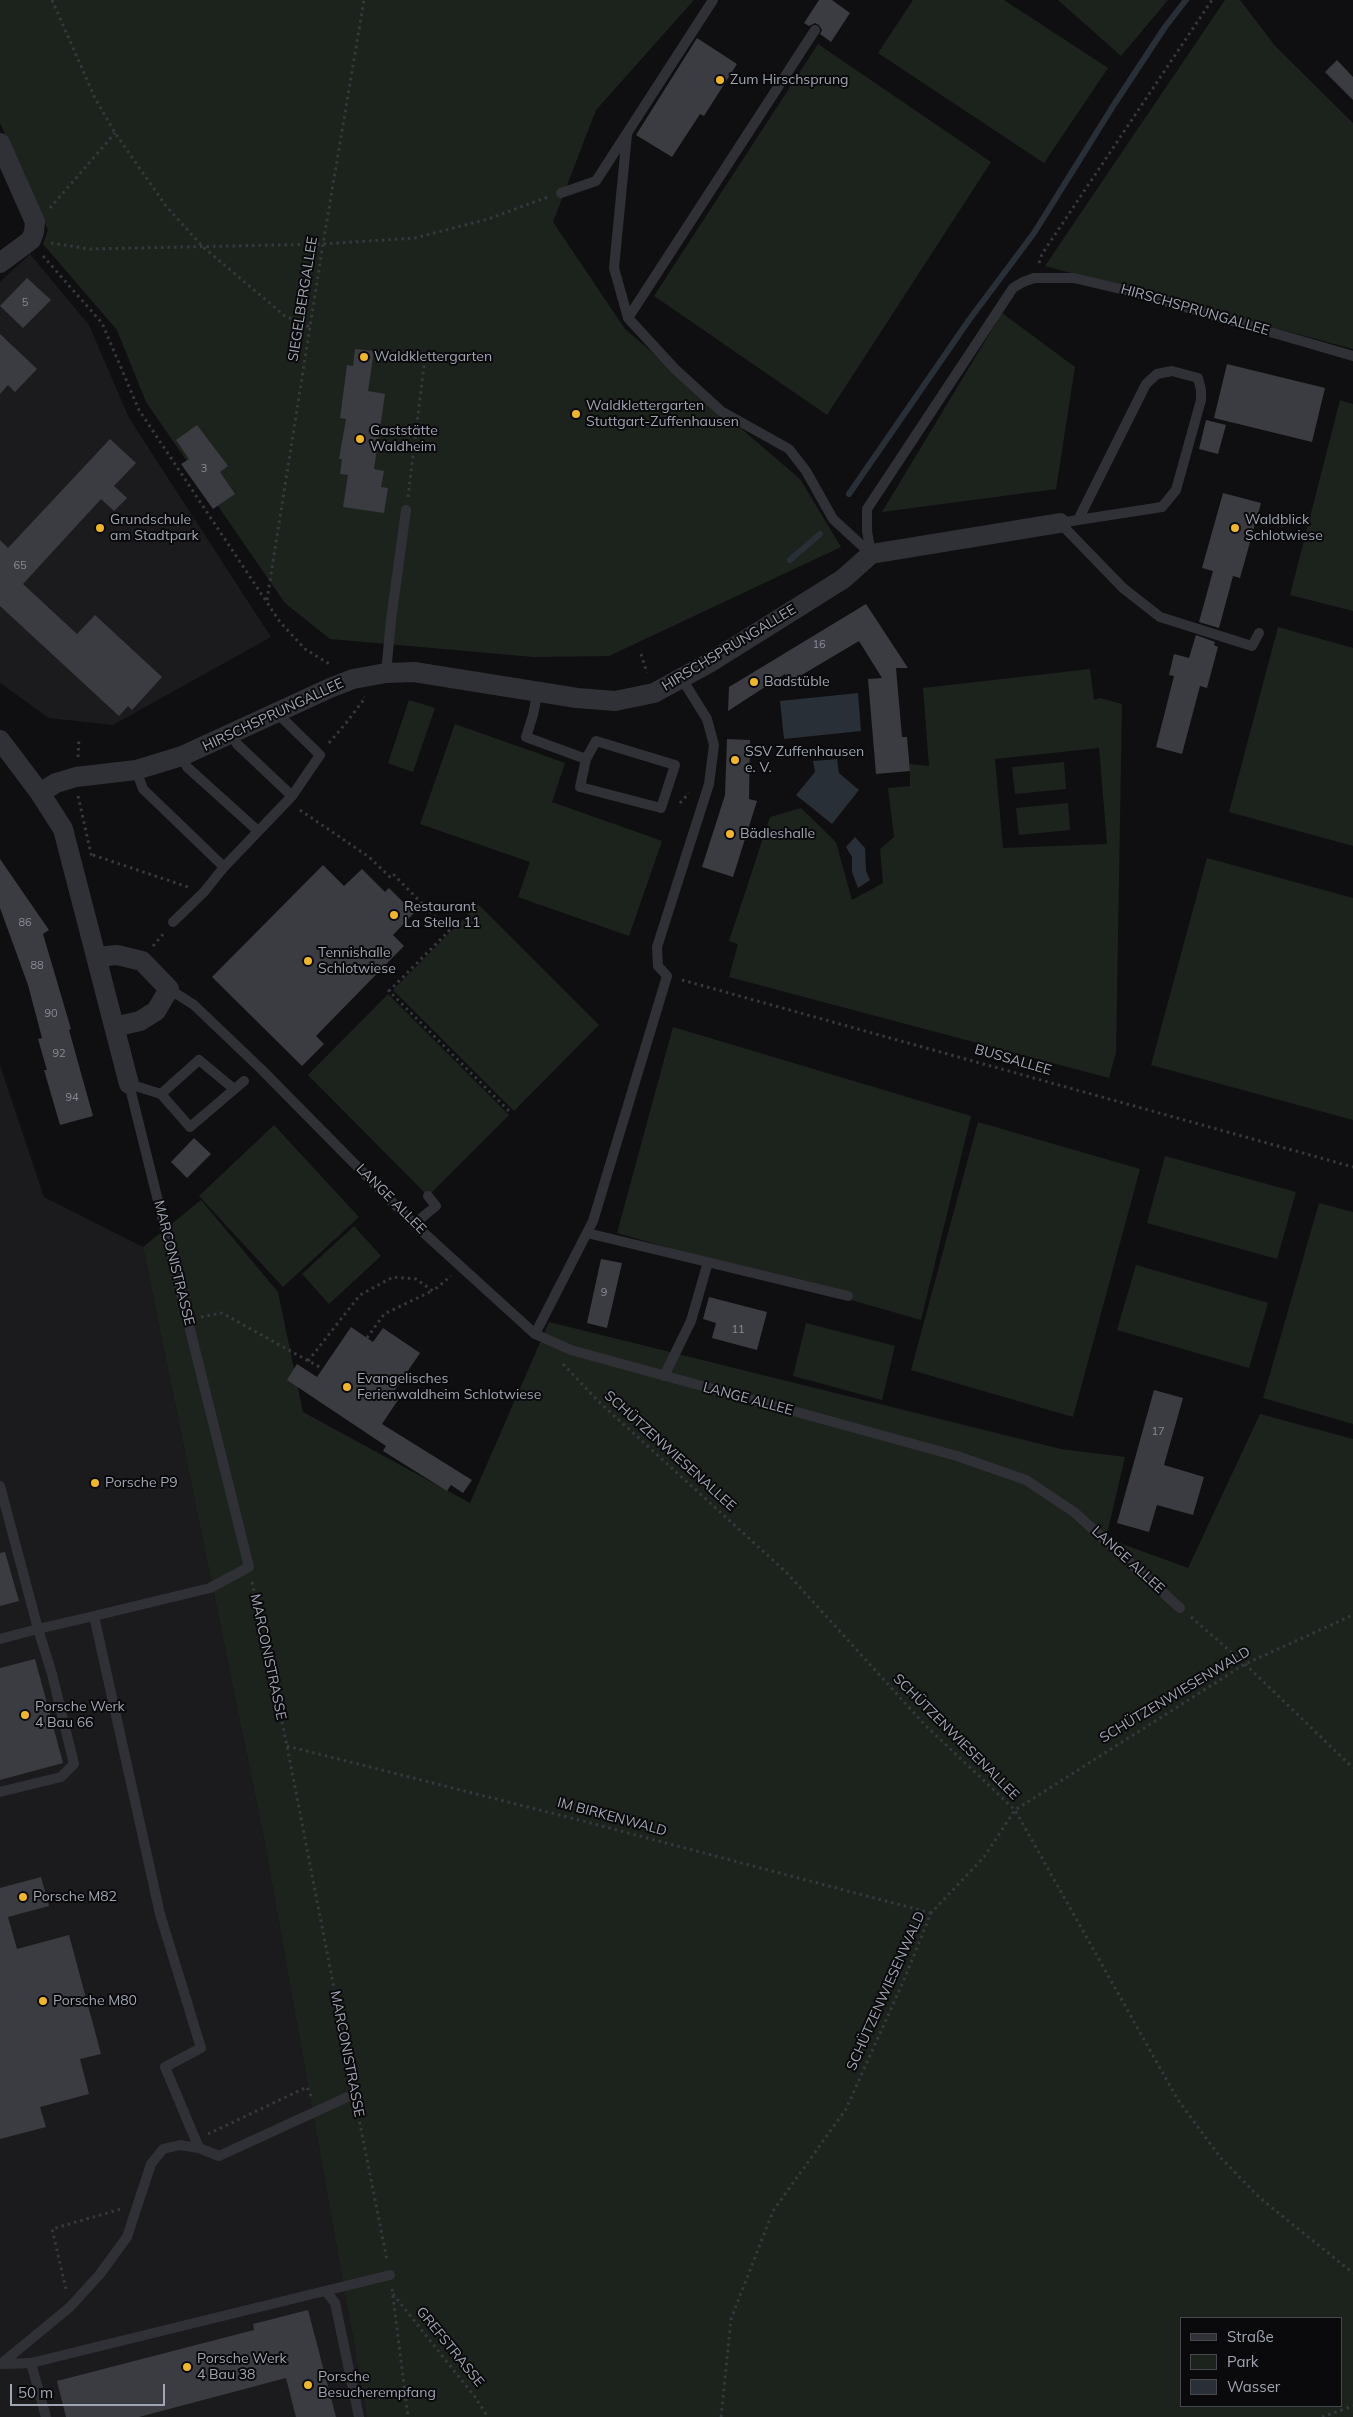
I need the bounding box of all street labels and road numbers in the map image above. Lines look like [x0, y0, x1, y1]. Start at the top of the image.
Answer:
street label: SIEGELBERGALLEE [285, 235, 321, 363]
street label: HIRSCHSPRUNGALLEE [1119, 281, 1271, 339]
street label: HIRSCHSPRUNGALLEE [659, 601, 799, 695]
street label: HIRSCHSPRUNGALLEE [200, 675, 346, 755]
street label: BUSSALLEE [973, 1041, 1053, 1079]
street label: LANGE ALLEE [352, 1160, 430, 1238]
street label: MARCONISTRASSE [150, 1199, 198, 1327]
street label: LANGE ALLEE [701, 1379, 795, 1419]
street label: SCHÜTZENWIESENALLEE [601, 1387, 739, 1515]
street label: LANGE ALLEE [1088, 1523, 1168, 1597]
street label: MARCONISTRASSE [246, 1592, 290, 1722]
street label: SCHÜTZENWIESENWALD [1097, 1643, 1253, 1747]
street label: SCHÜTZENWIESENALLEE [889, 1670, 1023, 1804]
street label: IM BIRKENWALD [555, 1794, 669, 1840]
street label: SCHÜTZENWIESENWALD [843, 1909, 929, 2073]
street label: MARCONISTRASSE [326, 1989, 368, 2119]
street label: GREFSTRASSE [413, 2304, 487, 2390]

